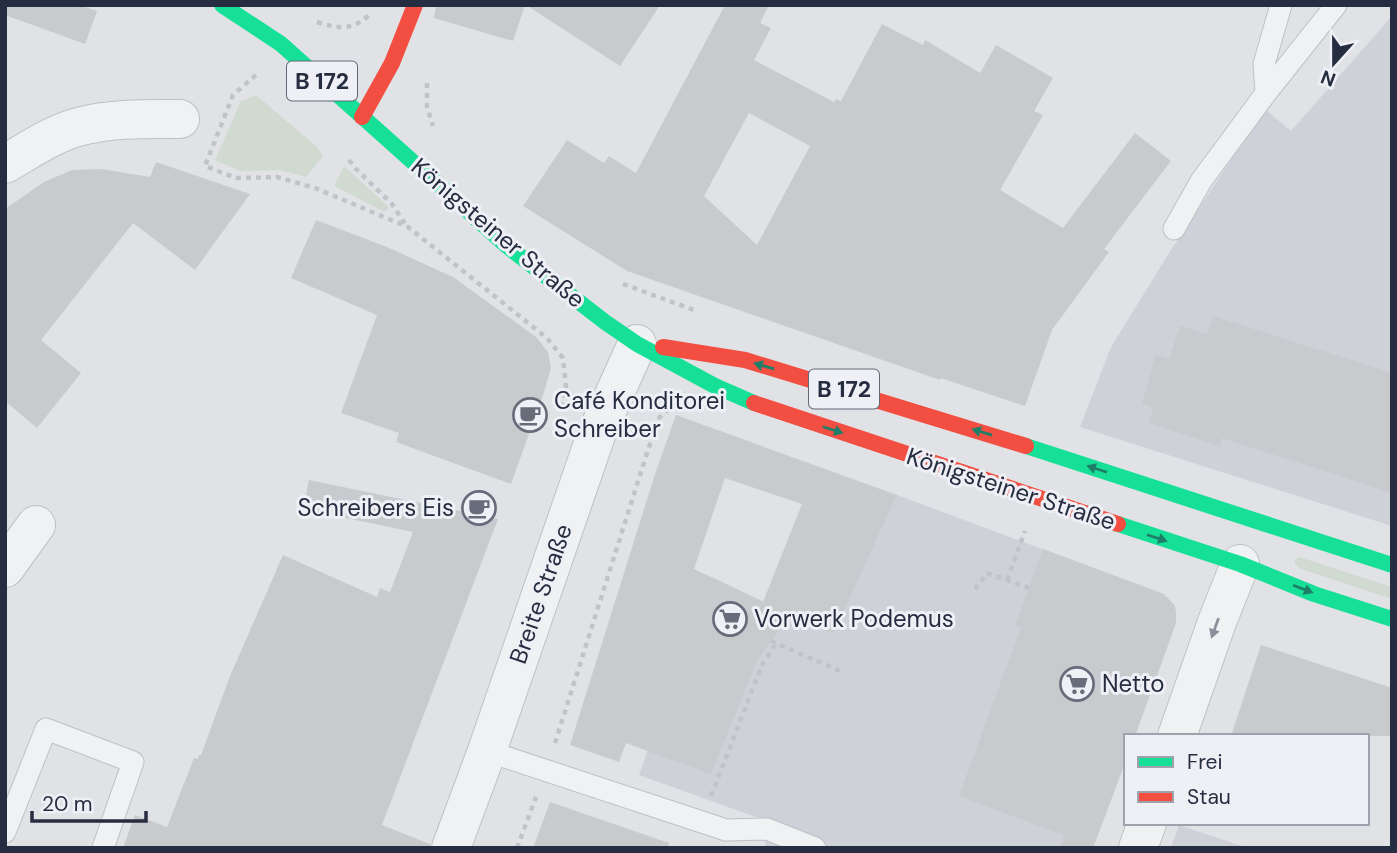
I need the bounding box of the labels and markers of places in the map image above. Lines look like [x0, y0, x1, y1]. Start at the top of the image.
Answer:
place label: Café Konditorei Schreiber [554, 385, 725, 444]
cafe icon: Café Konditorei Schreiber [511, 396, 549, 434]
cafe icon: Schreibers Eis [460, 489, 498, 527]
place label: Schreibers Eis [297, 492, 454, 523]
supermarket icon: Vorwerk Podemus [711, 600, 749, 638]
place label: Vorwerk Podemus [754, 603, 954, 634]
supermarket icon: Netto [1058, 665, 1096, 703]
place label: Netto [1102, 668, 1165, 699]

